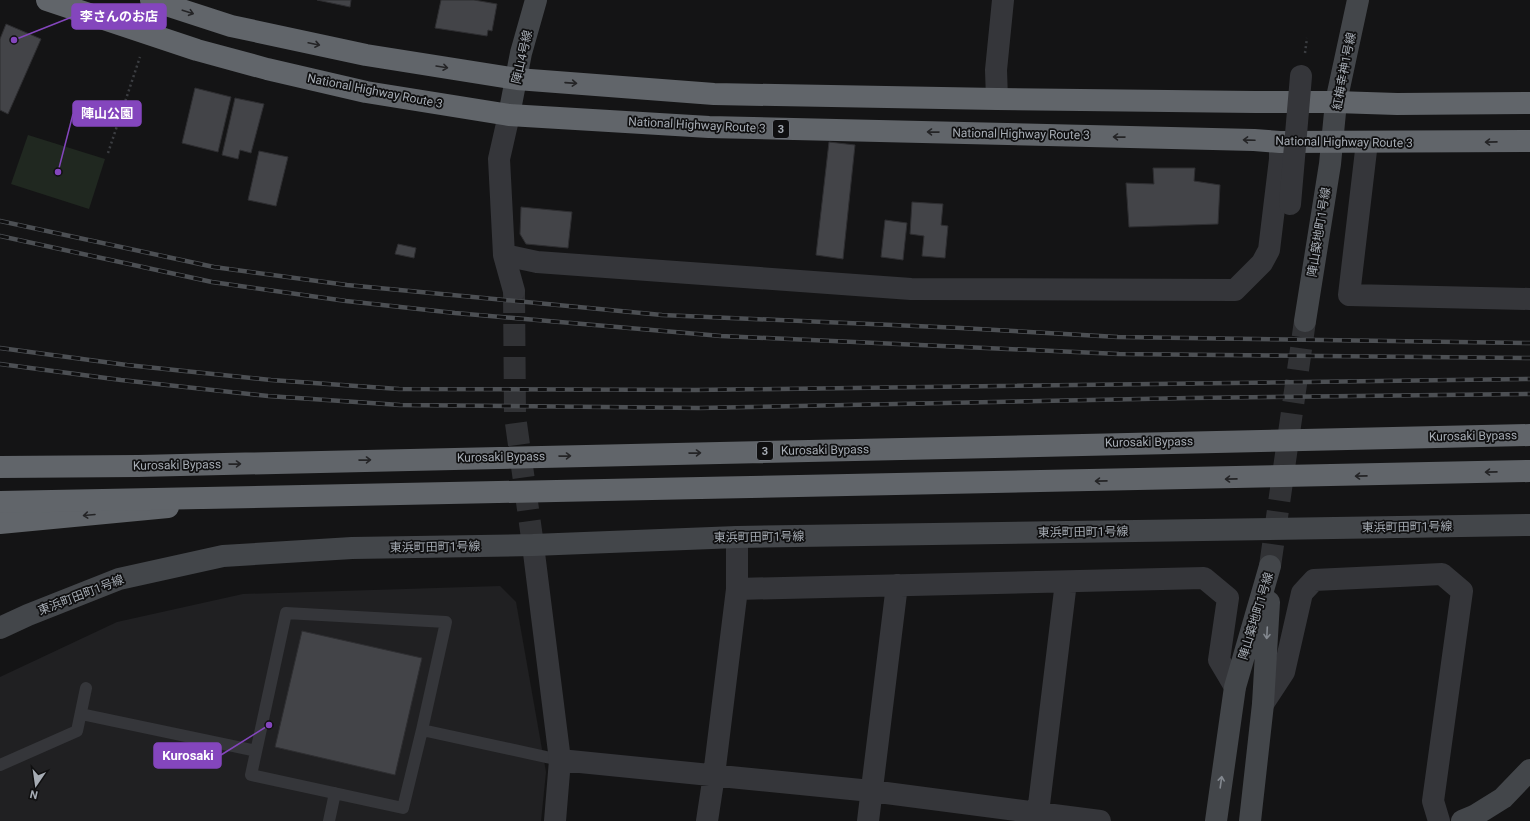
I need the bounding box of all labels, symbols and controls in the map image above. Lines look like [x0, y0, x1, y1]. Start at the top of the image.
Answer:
callout: 李さんのお店 [72, 4, 166, 29]
text: 李さんのお店 [80, 9, 158, 24]
one-way arrow [182, 9, 195, 16]
street label: 陣山4号線 [509, 29, 535, 85]
street label: 紅梅幸神1号線 [1330, 31, 1358, 111]
one-way arrow [307, 40, 320, 48]
one-way arrow [435, 63, 448, 71]
street label: National Highway Route 3 [306, 71, 444, 111]
one-way arrow [564, 79, 577, 86]
callout: 陣山公園 [73, 101, 141, 126]
text: 陣山公園 [81, 106, 133, 121]
street label: National Highway Route 3 [628, 114, 766, 136]
road number: 3 [773, 120, 789, 138]
street label: National Highway Route 3 [952, 126, 1090, 142]
one-way arrow [927, 129, 940, 136]
one-way arrow [1113, 133, 1126, 141]
street label: National Highway Route 3 [1275, 134, 1413, 150]
one-way arrow [1243, 136, 1256, 144]
one-way arrow [1485, 138, 1498, 146]
street label: 陣山築地町1号線 [1305, 186, 1333, 278]
street label: Kurosaki Bypass [1429, 428, 1517, 444]
street label: Kurosaki Bypass [1105, 434, 1193, 450]
road number: 3 [757, 442, 773, 460]
street label: Kurosaki Bypass [781, 442, 869, 458]
street label: Kurosaki Bypass [457, 449, 545, 465]
one-way arrow [688, 449, 701, 457]
one-way arrow [558, 452, 571, 460]
street label: Kurosaki Bypass [133, 457, 221, 473]
one-way arrow [358, 457, 371, 464]
one-way arrow [228, 460, 241, 468]
one-way arrow [1485, 469, 1498, 476]
one-way arrow [1355, 472, 1368, 480]
one-way arrow [1225, 475, 1238, 482]
one-way arrow [1095, 477, 1108, 485]
one-way arrow [83, 511, 96, 518]
street label: 東浜町田町1号線 [1362, 519, 1452, 535]
street label: 東浜町田町1号線 [1038, 524, 1128, 540]
street label: 東浜町田町1号線 [714, 529, 804, 545]
street label: 東浜町田町1号線 [390, 539, 480, 555]
street label: 陣山築地町1号線 [1236, 571, 1276, 661]
street label: 東浜町田町1号線 [36, 572, 126, 618]
one-way arrow [1263, 626, 1271, 639]
callout: Kurosaki [154, 743, 221, 768]
text: Kurosaki [162, 748, 214, 763]
north arrow [16, 765, 56, 805]
one-way arrow [1217, 776, 1225, 789]
text: N [28, 787, 39, 801]

